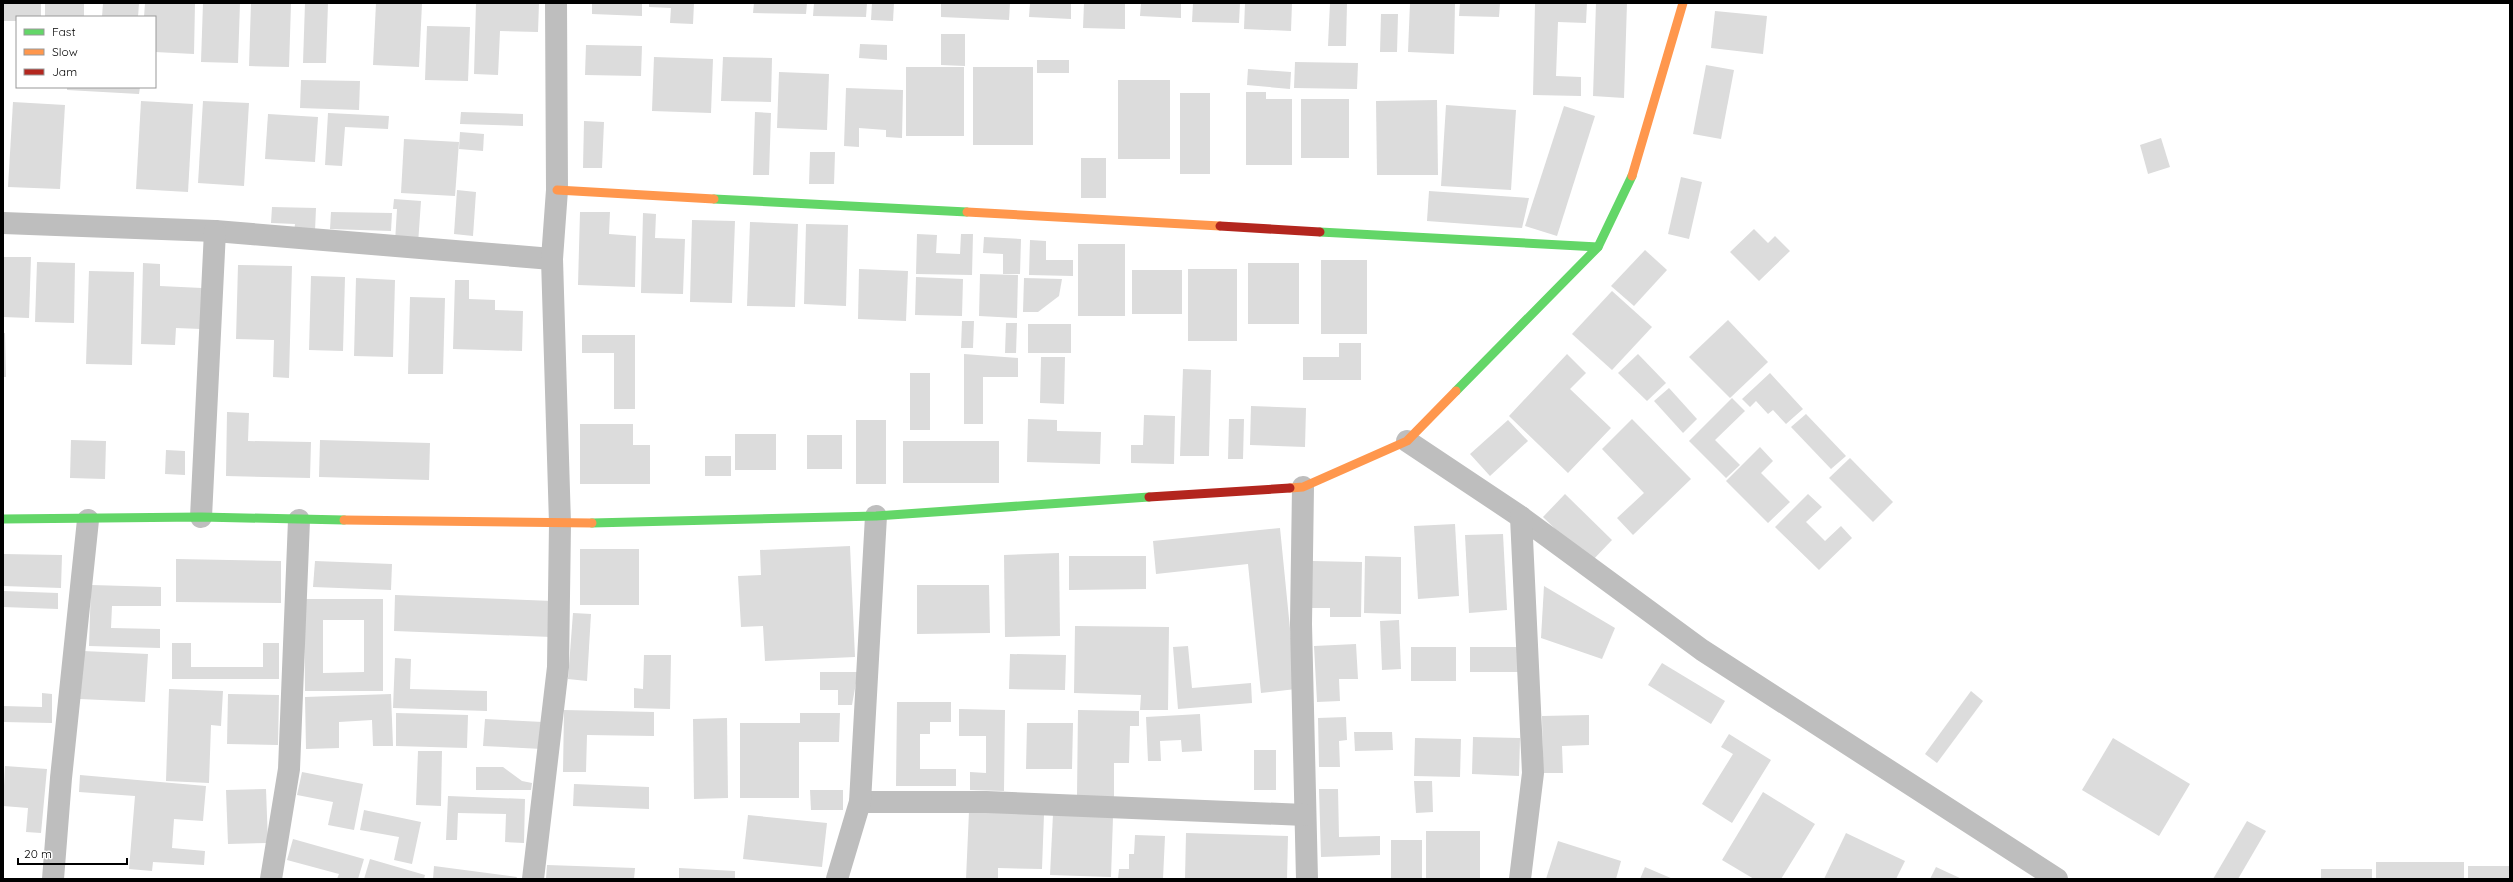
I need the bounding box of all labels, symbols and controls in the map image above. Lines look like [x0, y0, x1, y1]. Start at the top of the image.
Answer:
legend [16, 16, 156, 88]
text: Fast [52, 24, 76, 39]
text: Slow [52, 44, 78, 59]
text: Jam [52, 64, 77, 79]
scale bar [18, 840, 127, 866]
text: 20 m [24, 846, 52, 861]

